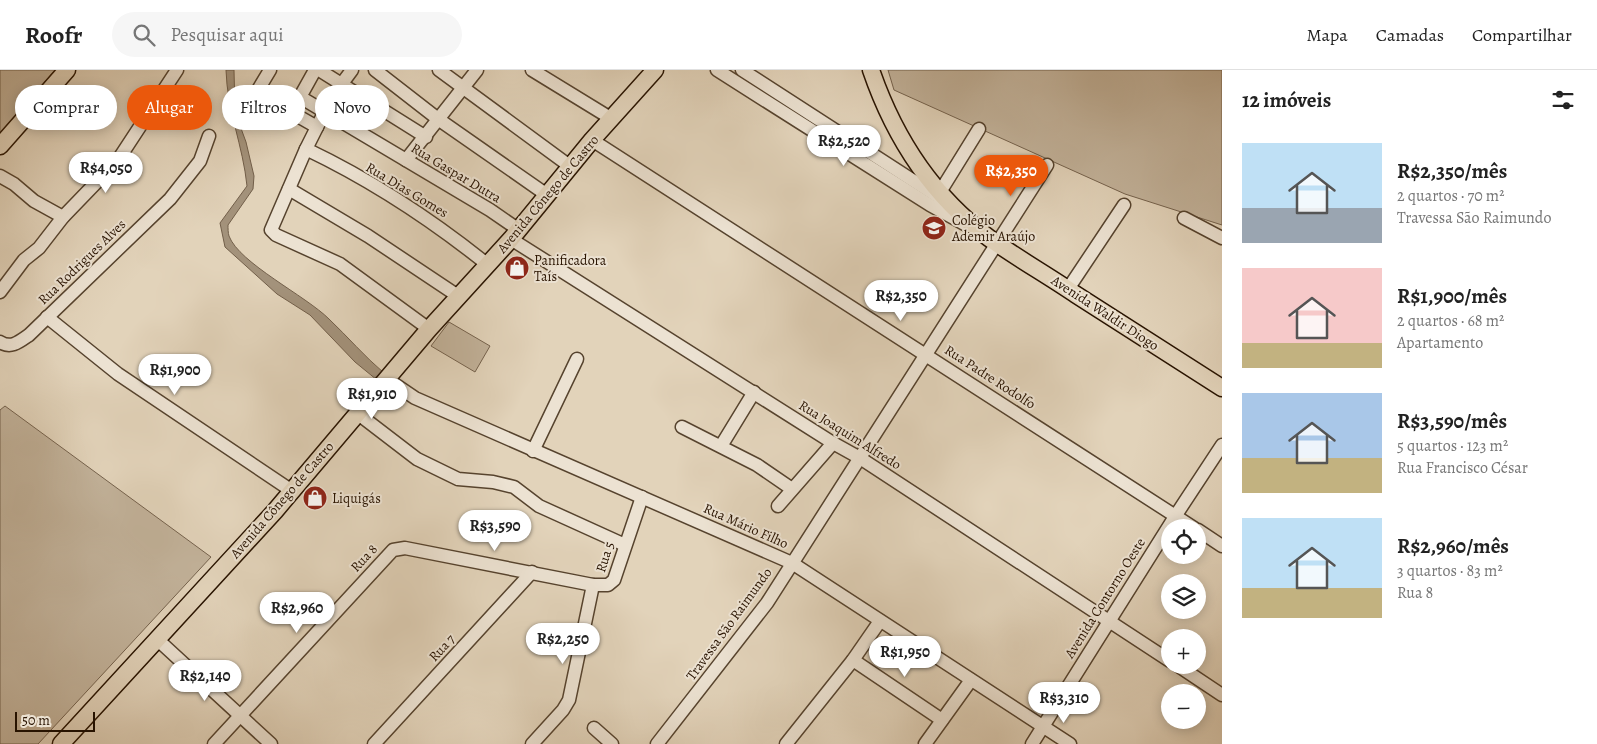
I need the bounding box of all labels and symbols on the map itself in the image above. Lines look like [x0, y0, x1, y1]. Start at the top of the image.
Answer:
pin: R$2,520 [798, 124, 890, 167]
street label: Avenida Cônego de Castro [492, 131, 603, 258]
street label: Rua Gaspar Dutra [407, 139, 505, 208]
pin: R$4,050 [60, 152, 152, 194]
pin: R$2,350 [965, 154, 1057, 197]
street label: Rua Dias Gomes [362, 158, 452, 222]
place label: Colégio Ademir Araújo [951, 211, 1035, 246]
street label: Rua Rodrigues Alves [34, 215, 130, 309]
school or university icon: Colégio Ademir Araújo [921, 215, 947, 241]
place label: Panificadora Taís [534, 251, 607, 286]
shop icon: Panificadora Taís [504, 255, 530, 281]
street label: Avenida Waldir Diogo [1047, 270, 1163, 355]
pin: R$2,350 [855, 280, 947, 322]
street label: Rua Padre Rodolfo [941, 340, 1039, 414]
pin: R$1,900 [129, 354, 221, 396]
pin: R$1,910 [326, 378, 418, 420]
street label: Rua Joaquim Alfredo [795, 396, 905, 474]
street label: Avenida Cônego de Castro [225, 438, 338, 563]
shop icon: Liquigás [302, 485, 328, 511]
place label: Liquigás [332, 489, 381, 508]
street label: Rua Mário Filho [701, 499, 791, 553]
pin: R$3,590 [449, 510, 541, 552]
street label: Avenida Contorno Oeste [1060, 534, 1150, 663]
street label: Rua 5 [591, 539, 619, 575]
street label: Rua 8 [346, 540, 382, 576]
street label: Travessa São Raimundo [682, 564, 776, 684]
pin: R$2,960 [251, 592, 343, 634]
pin: R$2,250 [517, 622, 609, 665]
street label: Rua 7 [425, 630, 460, 666]
pin: R$1,950 [859, 636, 951, 678]
pin: R$2,140 [159, 660, 251, 702]
pin: R$3,310 [1018, 682, 1110, 724]
scale bar [15, 709, 95, 732]

